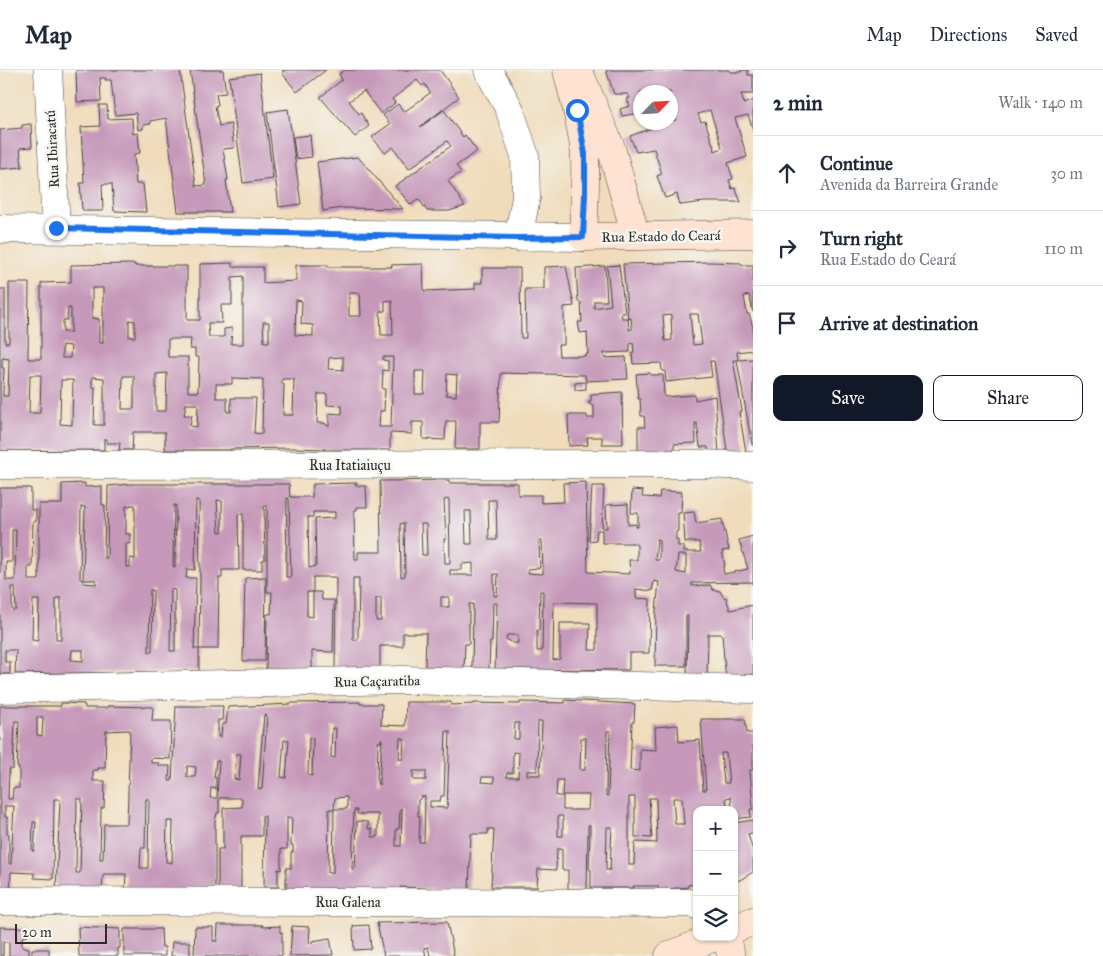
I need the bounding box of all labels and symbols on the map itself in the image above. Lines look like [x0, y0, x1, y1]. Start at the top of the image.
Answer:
north arrow [633, 85, 678, 130]
route start [566, 99, 589, 122]
street label: Rua Ibiracatú [42, 109, 63, 188]
route end [45, 217, 68, 240]
street label: Rua Estado do Ceará [601, 227, 721, 246]
street label: Rua Itatiaiuçu [309, 457, 392, 474]
street label: Rua Caçaratiba [334, 672, 420, 691]
street label: Rua Galena [315, 894, 381, 911]
scale bar [15, 921, 108, 944]

